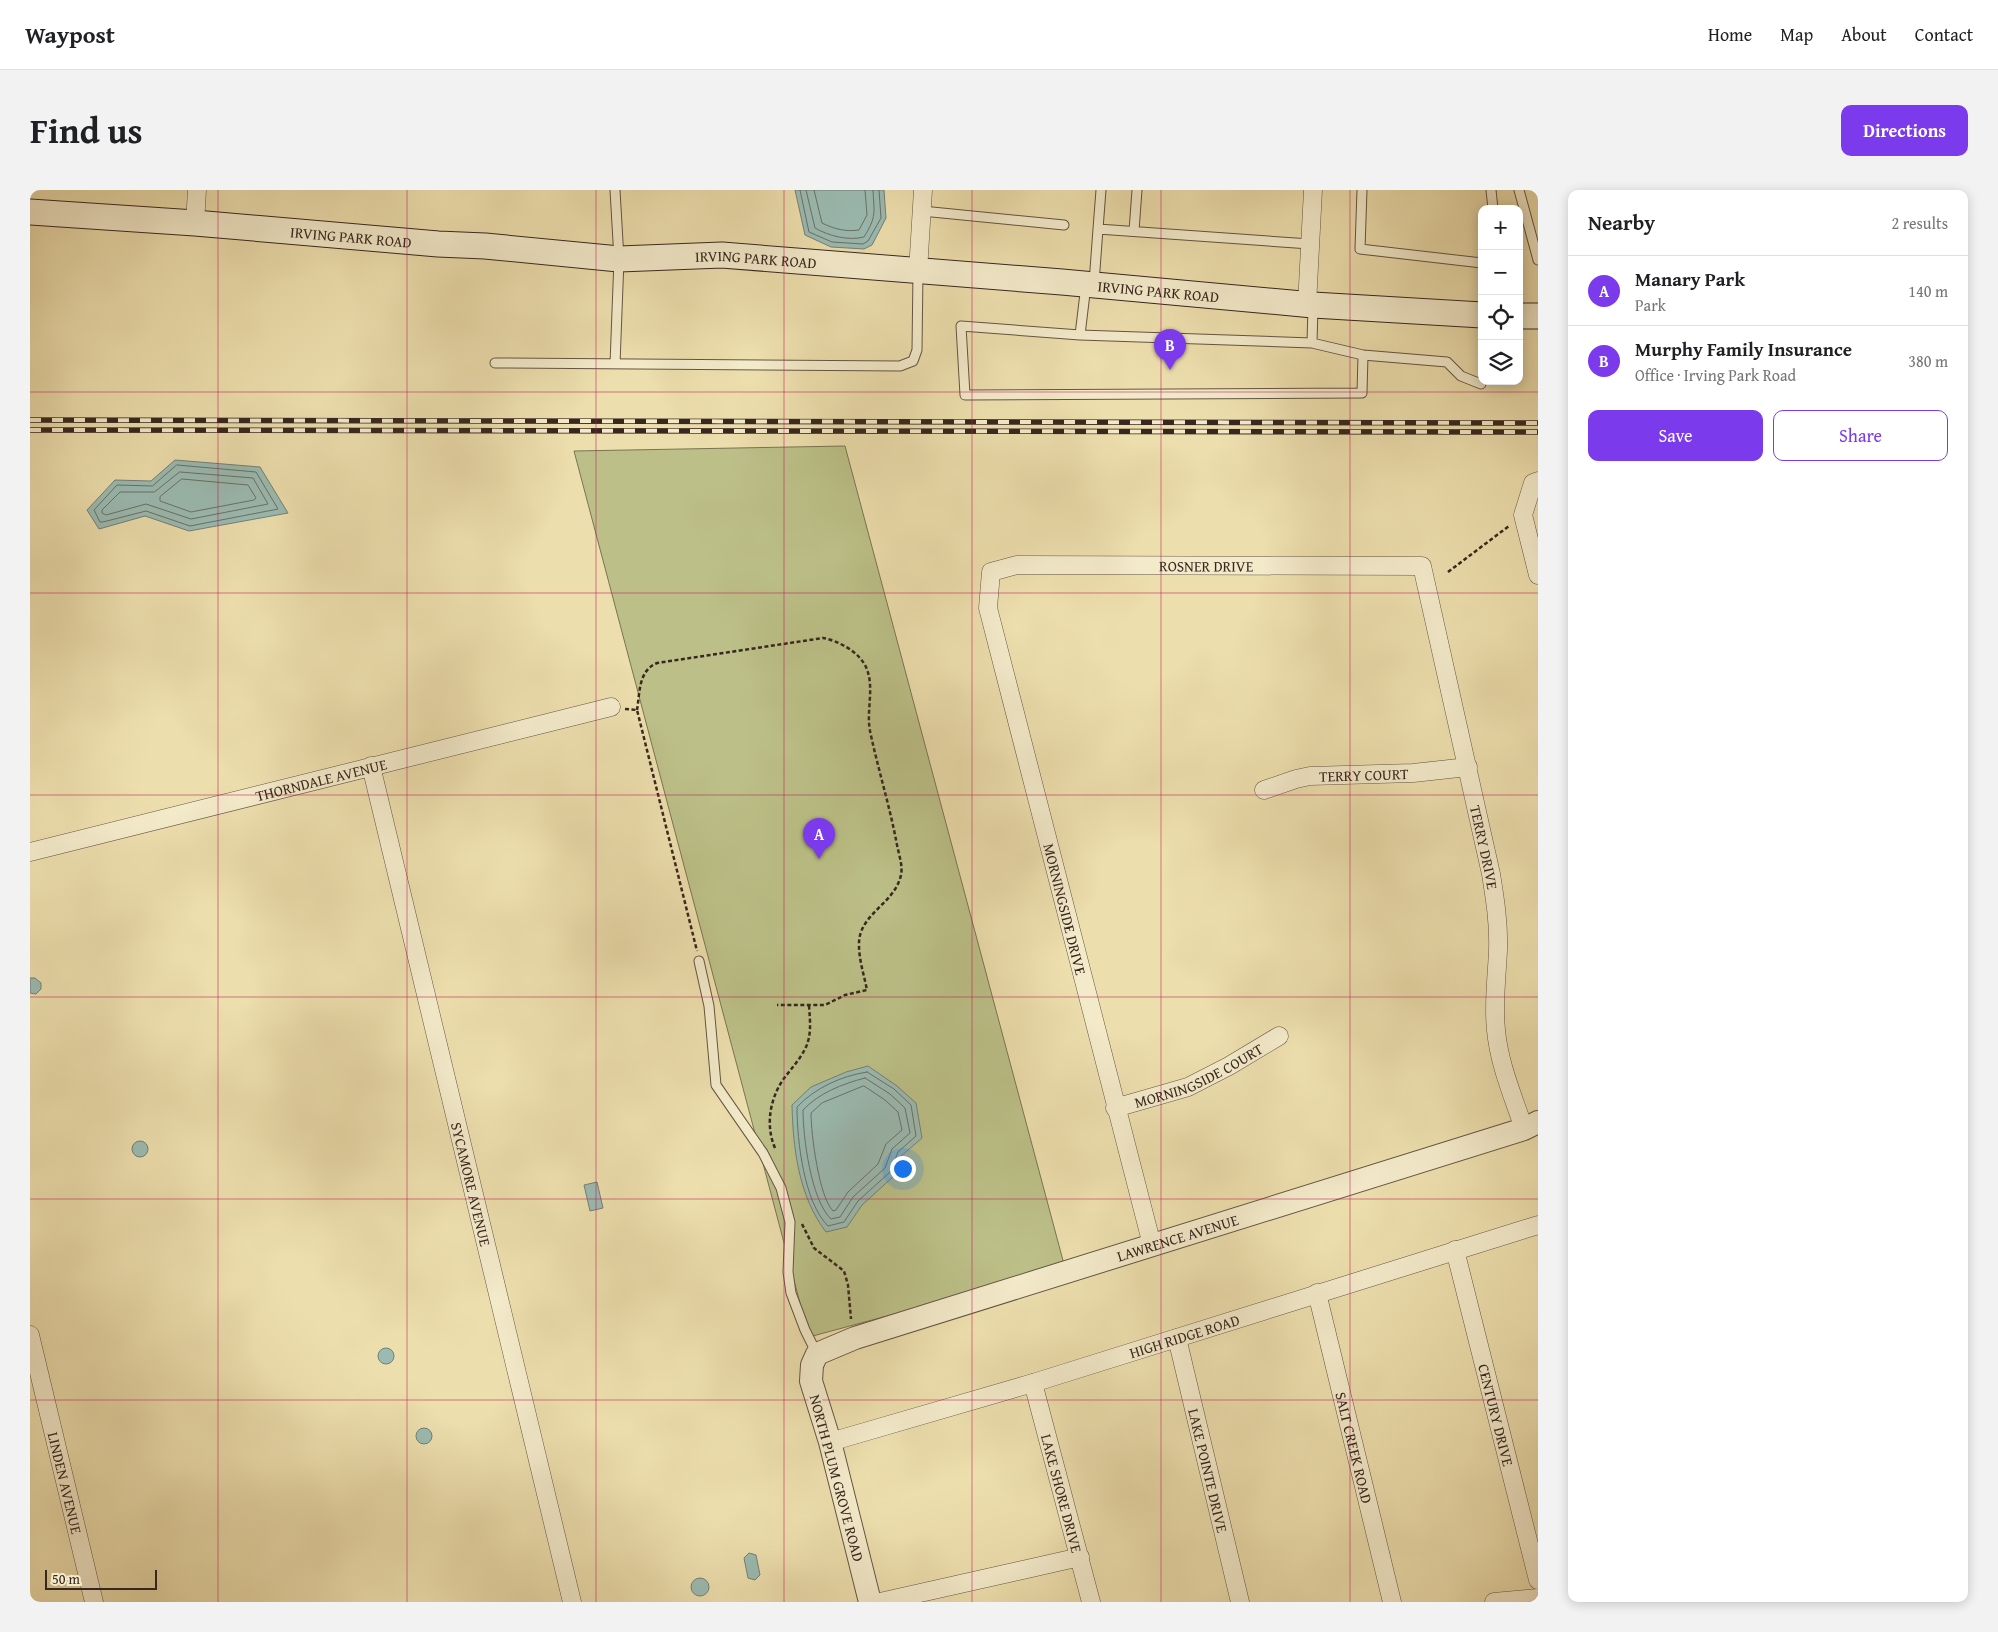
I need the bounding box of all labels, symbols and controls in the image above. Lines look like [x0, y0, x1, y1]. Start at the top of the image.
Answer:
text: Waypost [25, 17, 115, 52]
text: Home [1708, 21, 1752, 48]
text: Map [1780, 21, 1813, 48]
text: About [1841, 21, 1887, 48]
text: Contact [1915, 21, 1973, 48]
text: Find us [30, 105, 143, 156]
button: Directions [1841, 105, 1968, 156]
map controls [1478, 205, 1523, 385]
button: + [1478, 205, 1523, 250]
text: Nearby [1588, 207, 1655, 238]
text: 2 results [1891, 211, 1948, 235]
street label: IRVING PARK ROAD [289, 221, 413, 252]
street label: IRVING PARK ROAD [695, 244, 817, 273]
button: − [1478, 250, 1523, 295]
text: Manary Park [1635, 265, 1745, 293]
street label: IRVING PARK ROAD [1097, 275, 1220, 307]
text: A [1599, 279, 1609, 303]
text: 140 m [1908, 279, 1948, 303]
text: Park [1635, 293, 1666, 317]
button: locate [1478, 295, 1523, 340]
pin: B [1154, 329, 1186, 370]
text: Murphy Family Insurance [1635, 335, 1852, 363]
button: layers [1478, 340, 1523, 385]
text: B [1599, 349, 1609, 373]
text: 380 m [1908, 349, 1948, 373]
text: Office · Irving Park Road [1635, 363, 1796, 387]
button: Save [1588, 410, 1763, 461]
button: Share [1773, 410, 1948, 461]
street label: ROSNER DRIVE [1159, 555, 1254, 576]
street label: THORNDALE AVENUE [253, 753, 389, 806]
street label: TERRY COURT [1319, 763, 1409, 786]
street label: TERRY DRIVE [1465, 803, 1504, 891]
pin: A [803, 818, 835, 859]
street label: MORNINGSIDE DRIVE [1039, 841, 1092, 977]
street label: MORNINGSIDE COURT [1132, 1037, 1267, 1112]
street label: SYCAMORE AVENUE [446, 1120, 497, 1249]
your location [890, 1156, 916, 1182]
street label: LAWRENCE AVENUE [1114, 1208, 1241, 1266]
street label: HIGH RIDGE ROAD [1127, 1309, 1242, 1363]
street label: CENTURY DRIVE [1474, 1362, 1520, 1469]
street label: SALT CREEK ROAD [1331, 1390, 1378, 1506]
street label: NORTH PLUM GROVE ROAD [805, 1392, 869, 1564]
street label: LAKE POINTE DRIVE [1184, 1406, 1234, 1535]
street label: LINDEN AVENUE [43, 1430, 88, 1536]
street label: LAKE SHORE DRIVE [1036, 1432, 1088, 1555]
scale bar [45, 1567, 158, 1590]
text: 50 m [52, 1569, 80, 1589]

